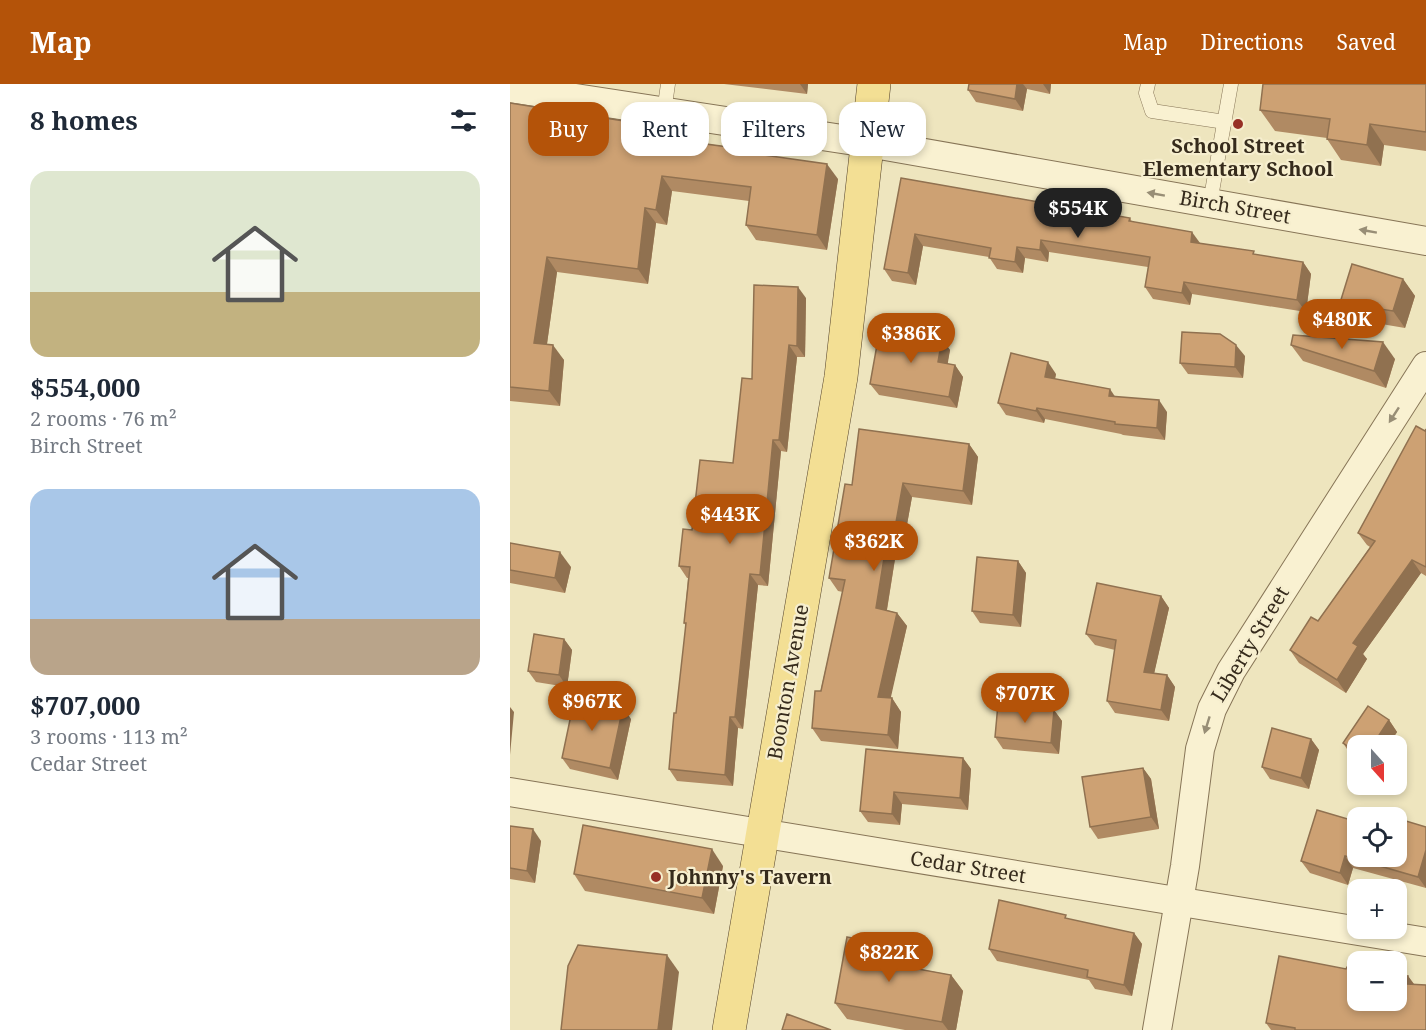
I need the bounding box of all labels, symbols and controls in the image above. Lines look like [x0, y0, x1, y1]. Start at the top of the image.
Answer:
text: Map [30, 23, 92, 61]
text: Map [1123, 28, 1168, 56]
text: Directions [1201, 28, 1303, 56]
text: Saved [1336, 28, 1396, 56]
text: 8 homes [30, 102, 138, 138]
chip: Buy [528, 102, 609, 156]
chip: Rent [621, 102, 709, 156]
chip: Filters [721, 102, 827, 156]
chip: New [839, 102, 926, 156]
icon: filters [447, 104, 480, 137]
marker: School Street Elementary School [1231, 117, 1245, 131]
place label: School Street Elementary School [1143, 132, 1333, 182]
street label: Birch Street [1177, 183, 1293, 230]
pin: $554K [1036, 188, 1120, 239]
one-way arrow [1146, 189, 1165, 198]
text: $554K [1048, 194, 1108, 221]
icon: home [201, 210, 309, 318]
one-way arrow [1359, 226, 1378, 235]
pin: $480K [1300, 299, 1384, 350]
text: $480K [1312, 305, 1372, 332]
pin: $386K [869, 313, 953, 364]
text: $386K [881, 319, 941, 346]
text: $554,000 [30, 369, 140, 405]
text: 2 rooms · 76 m² [30, 405, 177, 432]
one-way arrow [1389, 407, 1400, 423]
text: Birch Street [30, 432, 142, 459]
pin: $443K [688, 494, 772, 545]
text: $443K [700, 500, 760, 527]
pin: $362K [832, 521, 916, 572]
text: $362K [844, 527, 904, 554]
icon: home [201, 528, 309, 636]
street label: Liberty Street [1204, 581, 1295, 707]
street label: Boonton Avenue [761, 602, 814, 762]
pin: $707K [983, 673, 1067, 724]
text: $707K [995, 679, 1055, 706]
pin: $967K [550, 681, 634, 732]
text: $707,000 [30, 687, 140, 723]
text: $967K [562, 687, 622, 714]
one-way arrow [1202, 716, 1211, 734]
text: 3 rooms · 113 m² [30, 723, 188, 750]
north arrow [1347, 735, 1407, 795]
map controls [1347, 735, 1407, 1011]
text: Cedar Street [30, 750, 147, 777]
button: locate [1347, 807, 1407, 867]
street label: Cedar Street [908, 844, 1028, 889]
place label: Johnny's Tavern [667, 863, 832, 890]
marker: Johnny's Tavern [649, 870, 663, 884]
button: + [1347, 879, 1407, 939]
pin: $822K [847, 932, 931, 983]
text: $822K [859, 938, 919, 965]
button: − [1347, 951, 1407, 1011]

